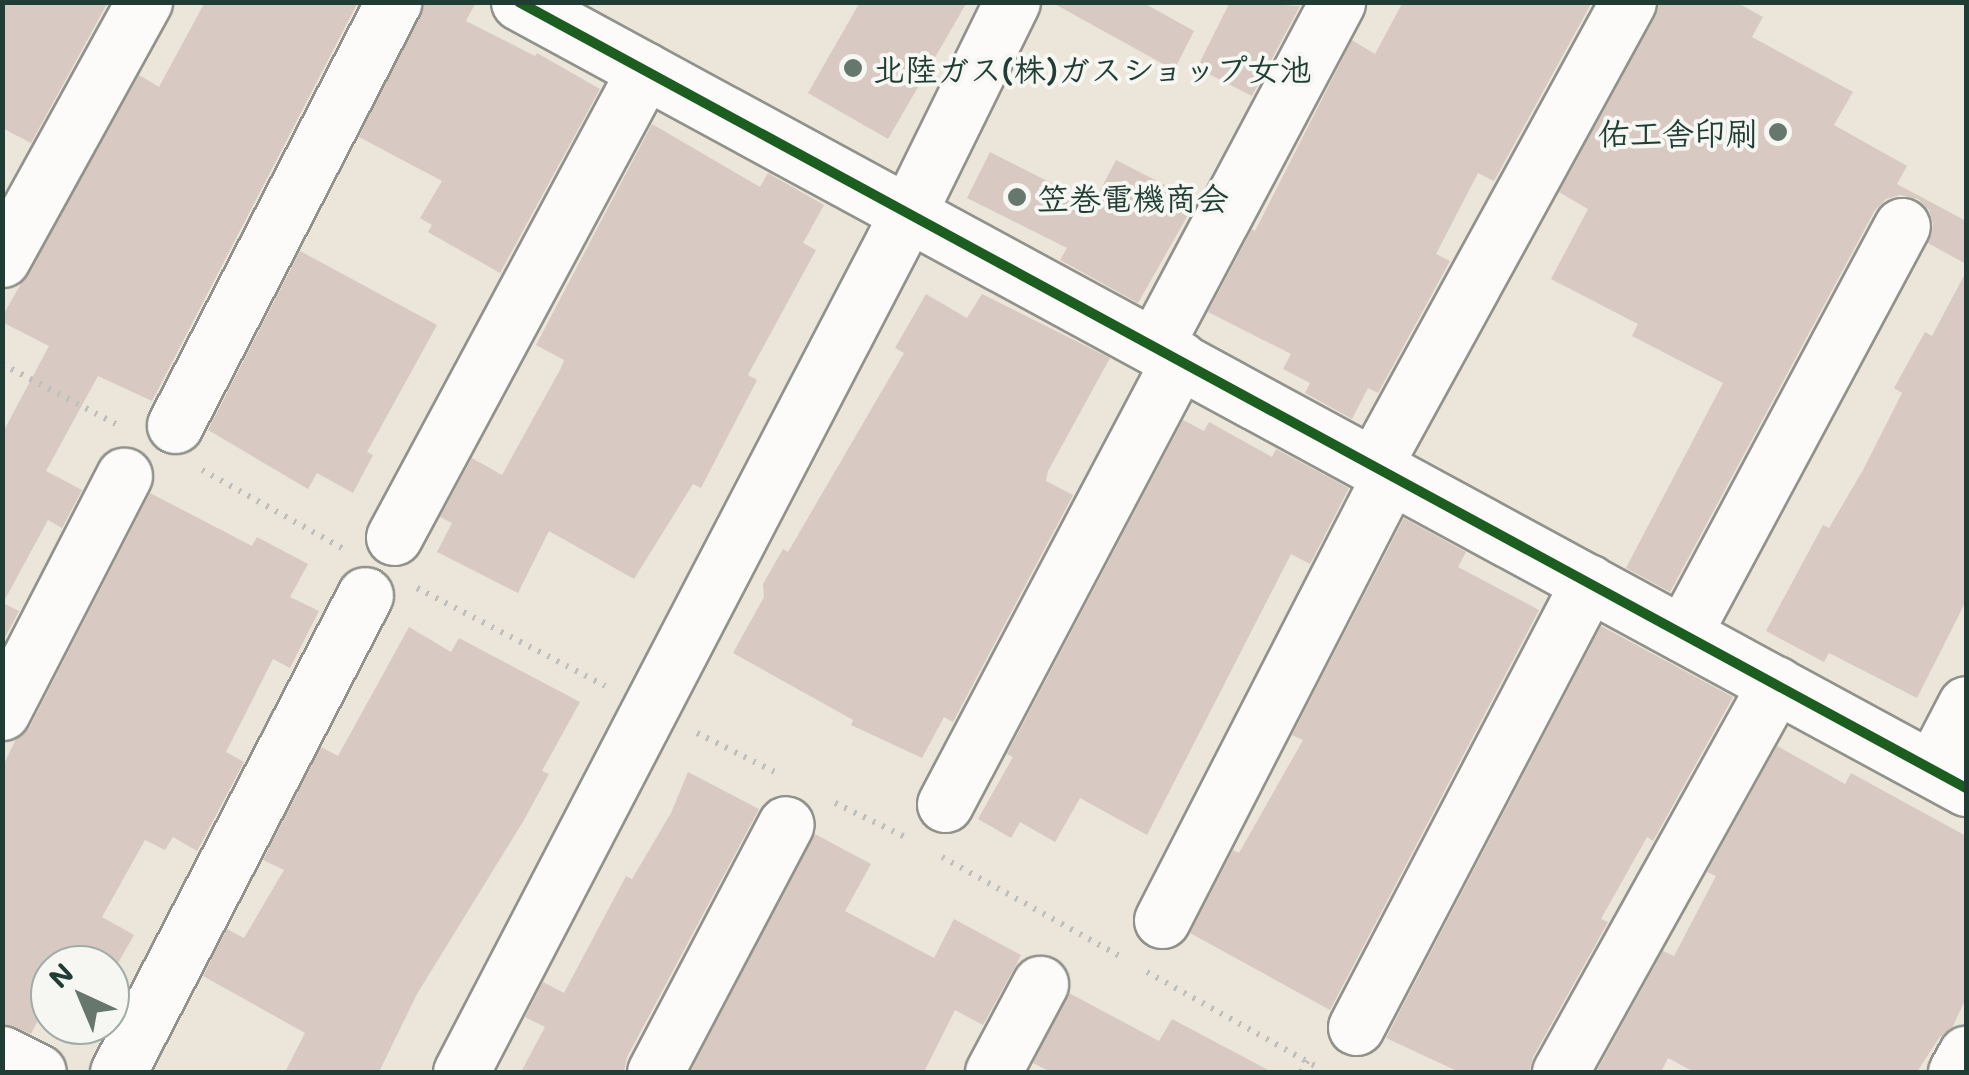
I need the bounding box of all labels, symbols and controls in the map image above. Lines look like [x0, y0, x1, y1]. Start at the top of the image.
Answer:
place label: 北陸ガス(株)ガスショップ女池 [873, 49, 1313, 87]
marker: 北陸ガス(株)ガスショップ女池 [842, 57, 864, 79]
place label: 佑工舎印刷 [1598, 113, 1758, 151]
marker: 佑工舎印刷 [1767, 121, 1789, 143]
place label: 笠巻電機商会 [1037, 178, 1229, 216]
marker: 笠巻電機商会 [1006, 186, 1028, 208]
north arrow [30, 945, 130, 1045]
text: N [40, 955, 81, 995]

